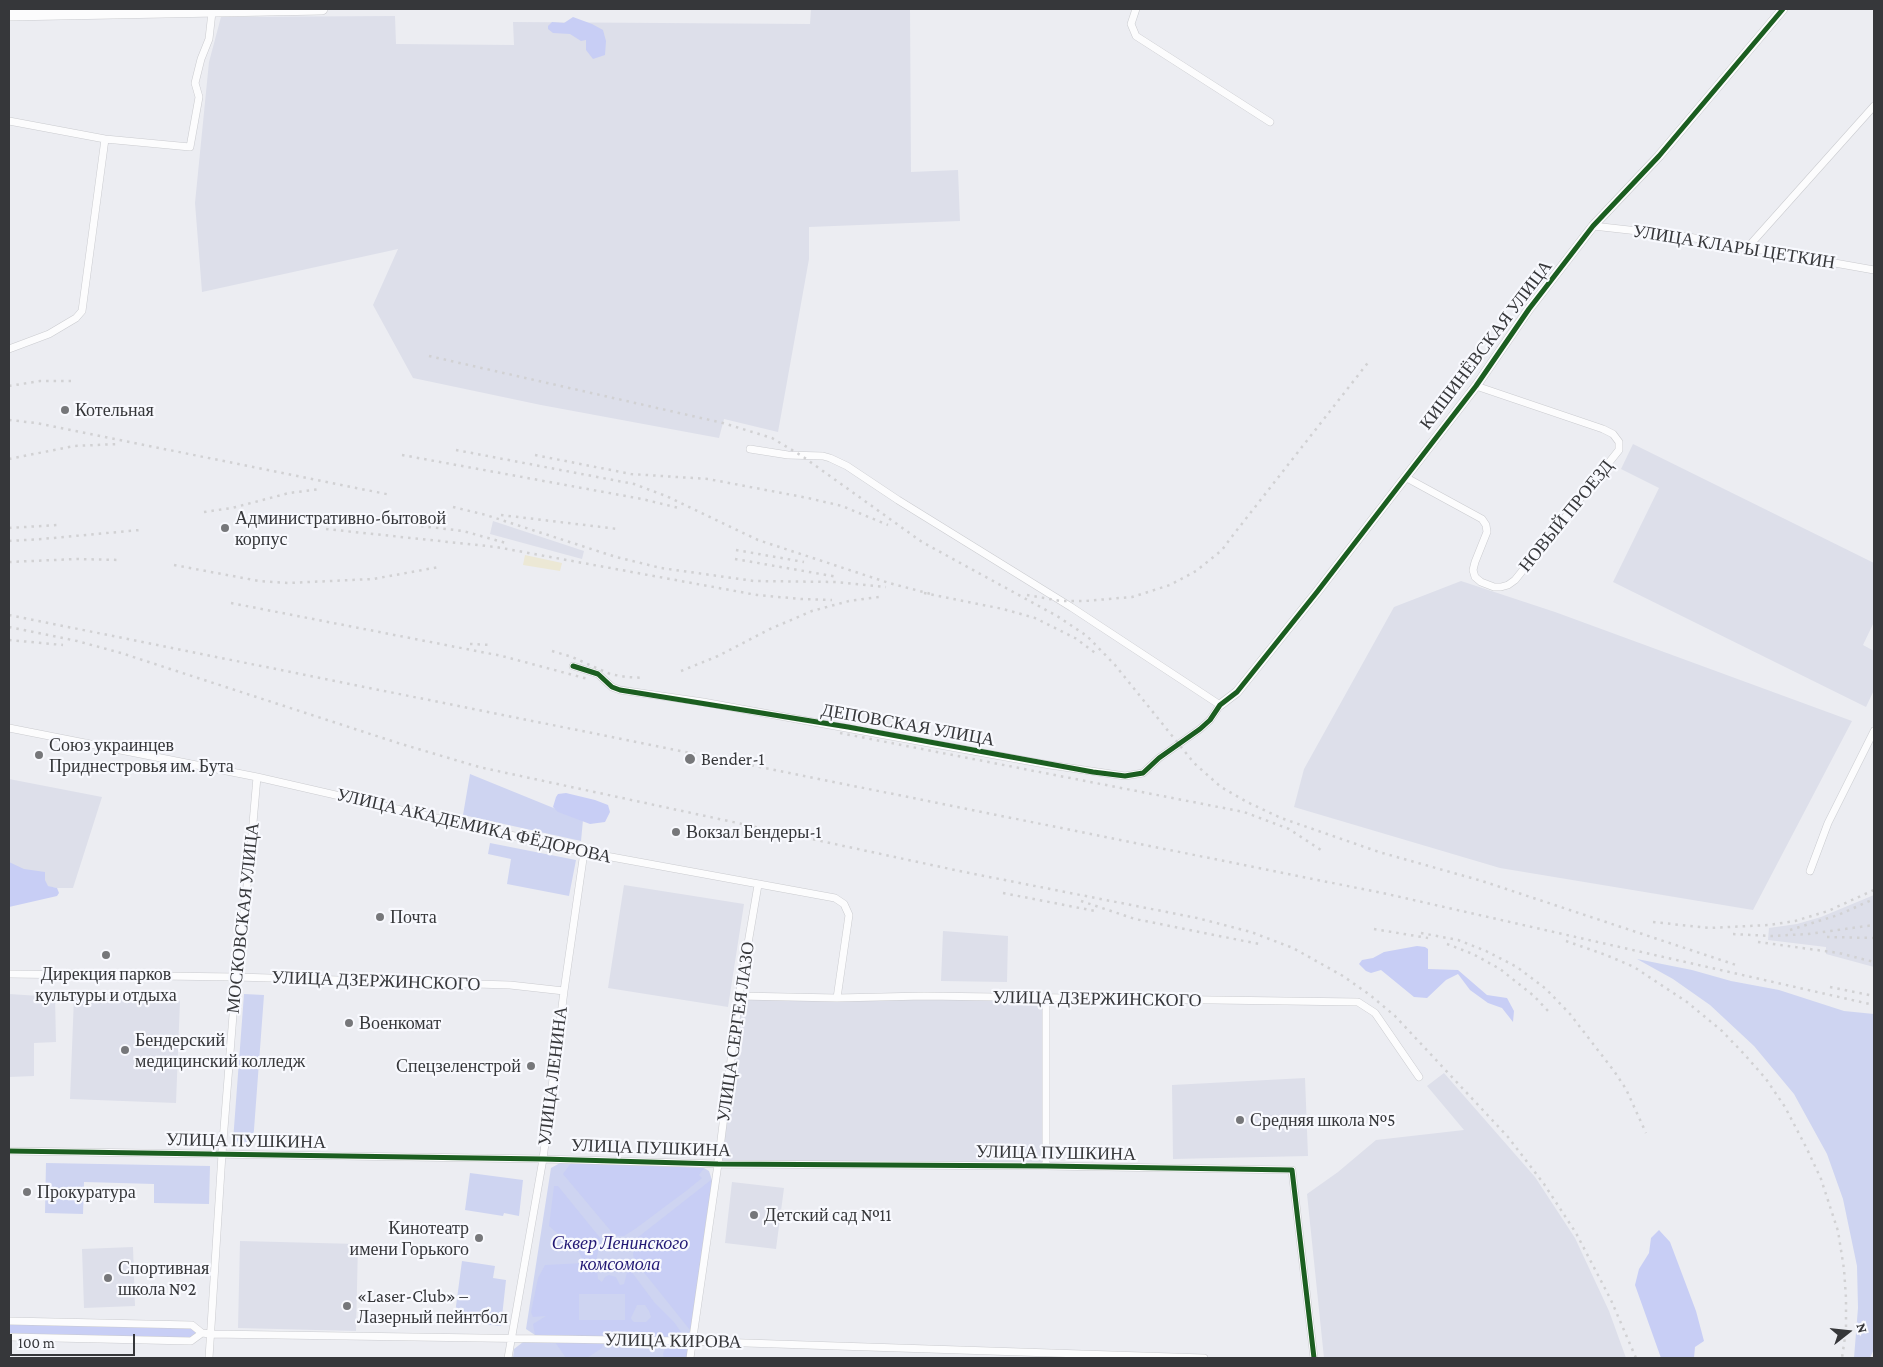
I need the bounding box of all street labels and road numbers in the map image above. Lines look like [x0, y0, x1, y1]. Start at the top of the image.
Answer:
street label: УЛИЦА КЛАРЫ ЦЕТКИН [1631, 220, 1837, 274]
street label: КИШИНЁВСКАЯ УЛИЦА [1415, 256, 1557, 434]
street label: НОВЫЙ ПРОЕЗД [1514, 456, 1618, 576]
street label: ДЕПОВСКАЯ УЛИЦА [820, 699, 996, 751]
street label: УЛИЦА АКАДЕМИКА ФЁДОРОВА [334, 784, 614, 868]
street label: МОСКОВСКАЯ УЛИЦА [222, 821, 264, 1015]
street label: УЛИЦА СЕРГЕЯ ЛАЗО [713, 940, 759, 1124]
street label: УЛИЦА ДЗЕРЖИНСКОГО [271, 967, 481, 995]
street label: УЛИЦА ДЗЕРЖИНСКОГО [992, 986, 1202, 1012]
street label: УЛИЦА ЛЕНИНА [534, 1005, 572, 1147]
street label: УЛИЦА ПУШКИНА [166, 1129, 326, 1153]
street label: УЛИЦА ПУШКИНА [571, 1134, 731, 1162]
street label: УЛИЦА ПУШКИНА [976, 1141, 1136, 1165]
street label: УЛИЦА КИРОВА [604, 1329, 742, 1353]

